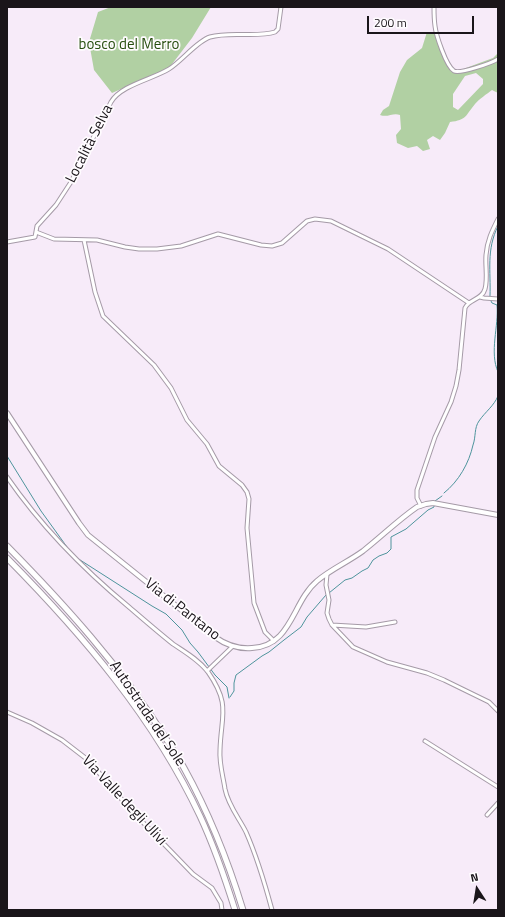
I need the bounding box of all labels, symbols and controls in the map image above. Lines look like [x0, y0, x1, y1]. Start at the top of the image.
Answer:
scale bar [369, 8, 476, 34]
text: 200 m [374, 13, 407, 32]
park label: bosco del Merro [79, 36, 179, 54]
street label: Località Selva [63, 102, 117, 186]
street label: Via di Pantano [141, 575, 223, 645]
street label: Autostrada del Sole [105, 658, 189, 770]
street label: Via Valle degli Ulivi [78, 752, 170, 850]
north arrow [457, 869, 497, 909]
text: N [469, 869, 480, 886]

